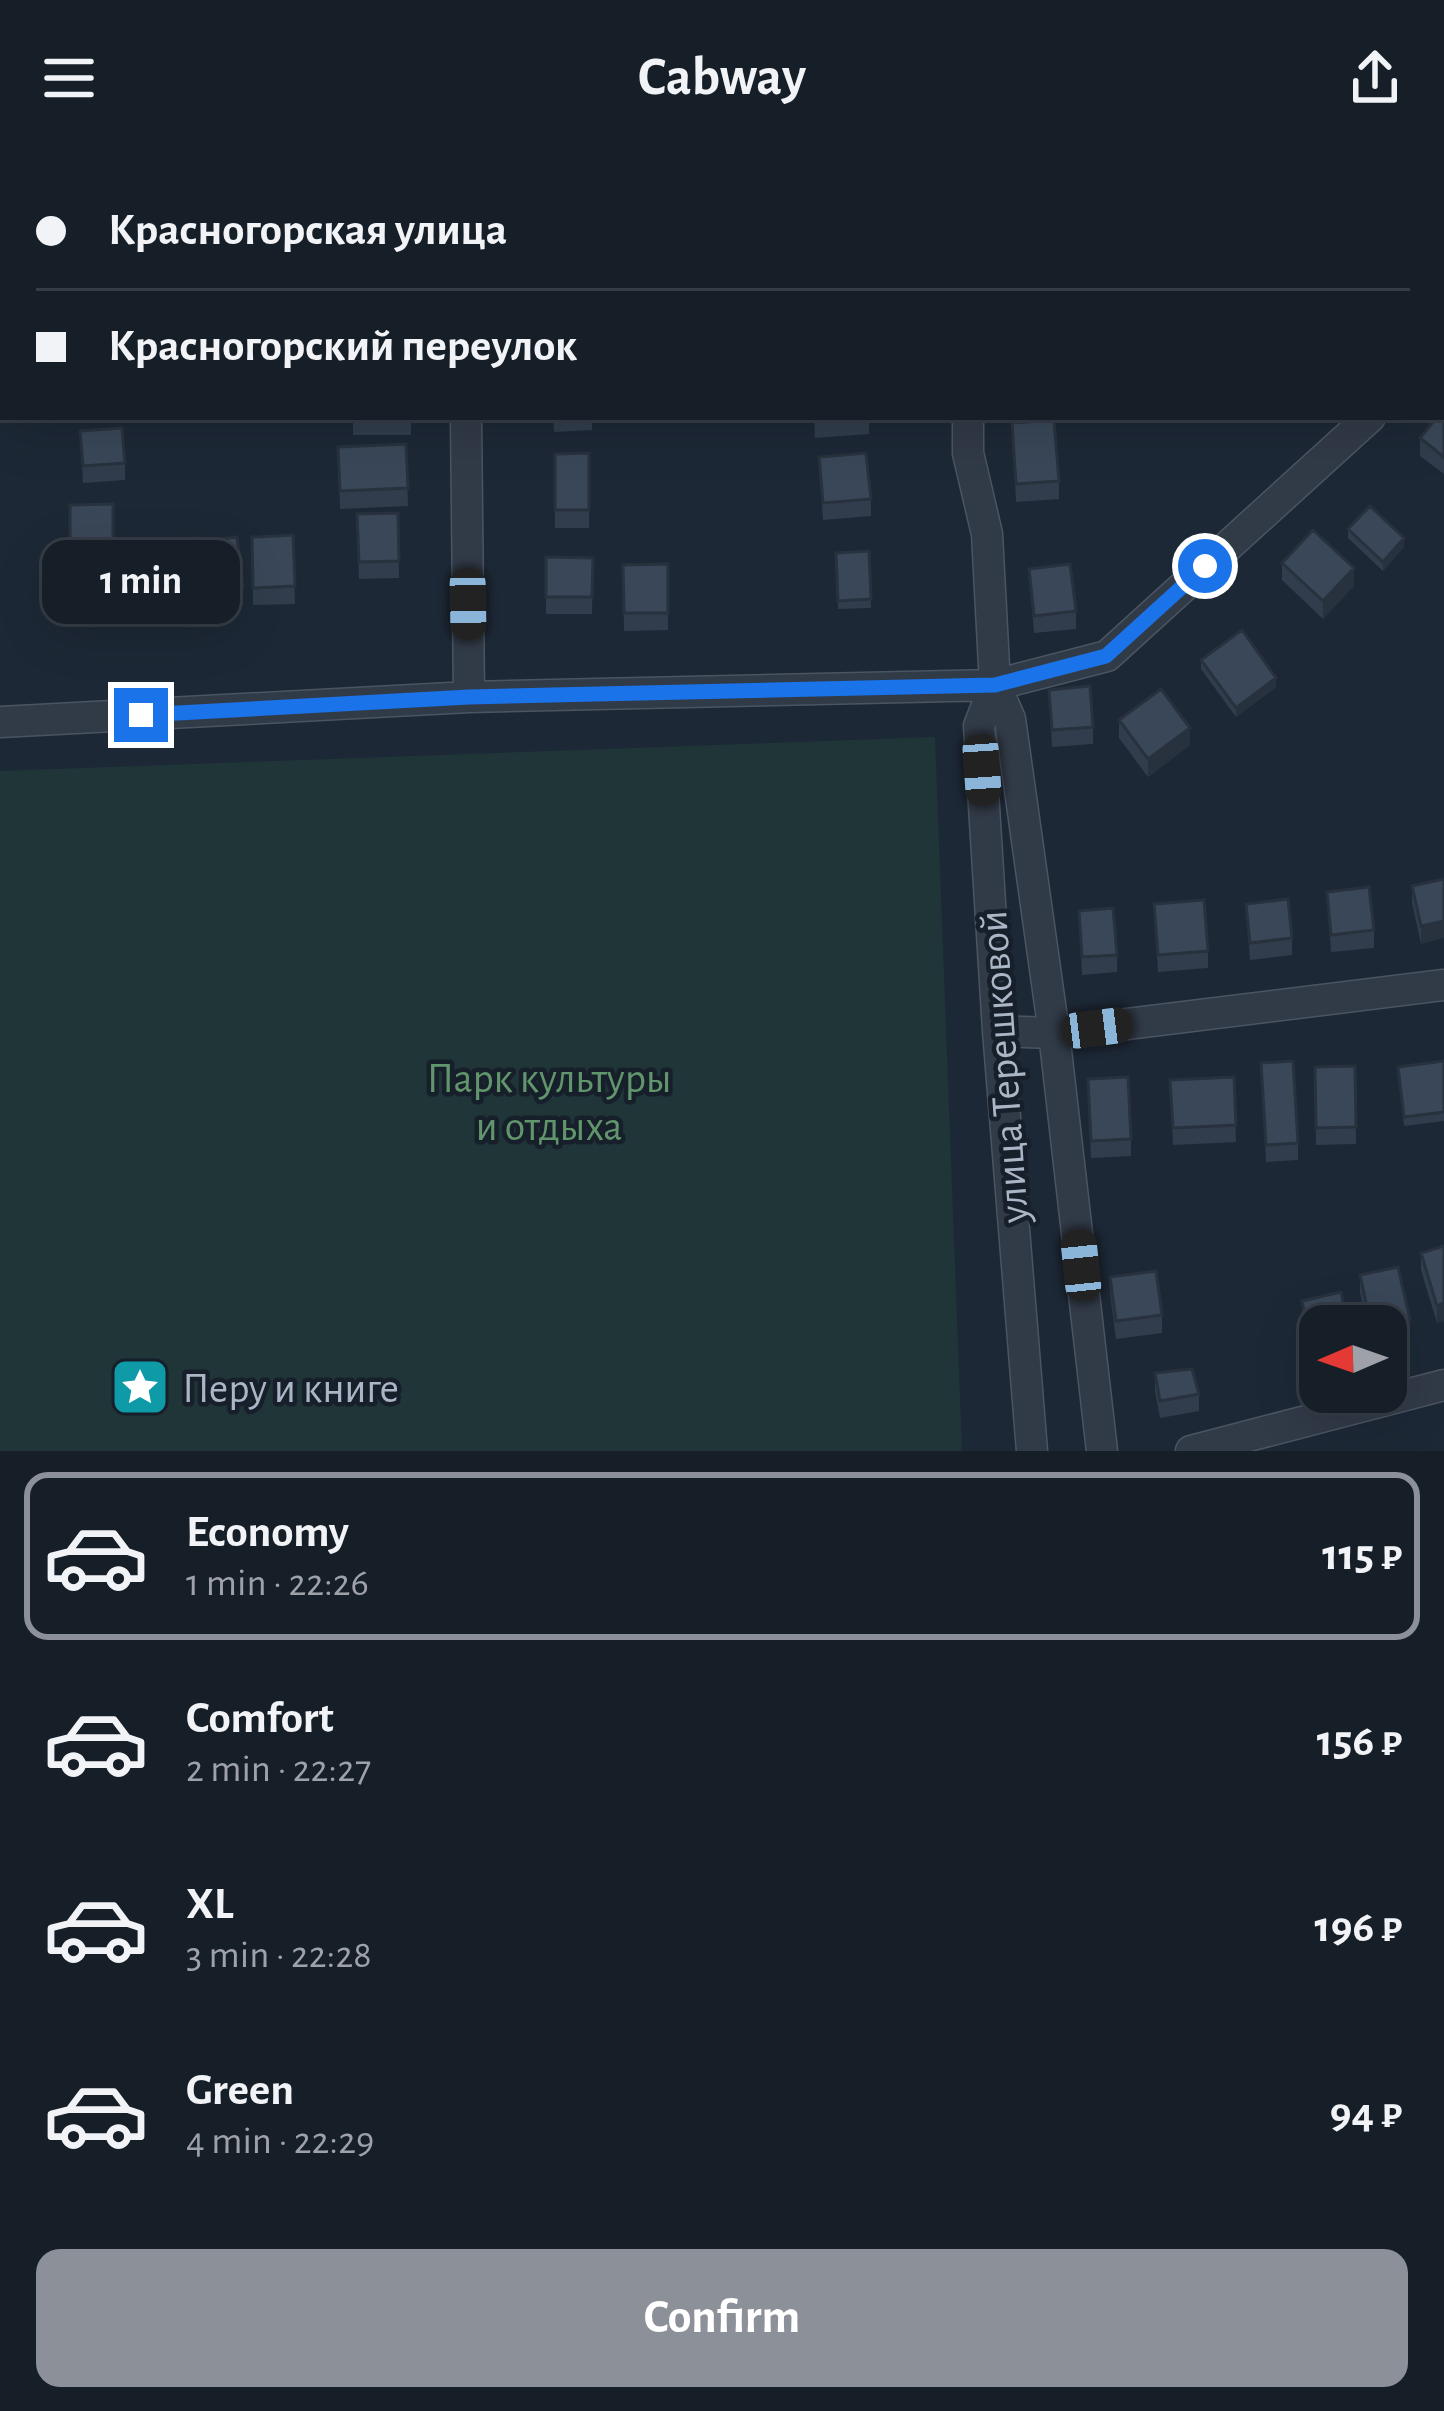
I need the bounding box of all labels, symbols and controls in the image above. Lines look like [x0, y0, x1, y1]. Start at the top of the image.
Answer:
icon: menu [36, 45, 102, 111]
icon: share [1342, 45, 1408, 111]
text: Cabway [638, 51, 806, 105]
text: Красногорская улица [108, 208, 507, 253]
text: Красногорский переулок [108, 324, 577, 369]
route start [1178, 539, 1232, 593]
callout: 1 min [42, 541, 240, 625]
text: 1 min [100, 562, 182, 601]
car [449, 568, 487, 640]
route end [114, 688, 168, 742]
car [962, 733, 1002, 807]
street label: улица Терешковой [972, 909, 1036, 1226]
car [1059, 1006, 1135, 1050]
park label: Парк культуры и отдыха [426, 1058, 672, 1148]
car [1059, 1227, 1103, 1303]
north arrow [1299, 1305, 1407, 1413]
map controls [1299, 1305, 1407, 1413]
place icon: Перу и книге [109, 1356, 171, 1418]
place label: Перу и книге [182, 1368, 399, 1410]
icon: car [42, 1502, 150, 1610]
text: Economy [186, 1510, 349, 1555]
text: 115 ₽ [1322, 1533, 1402, 1578]
text: 1 min · 22:26 [186, 1564, 369, 1603]
icon: car [42, 1688, 150, 1796]
text: Comfort [186, 1696, 334, 1741]
text: 156 ₽ [1317, 1719, 1402, 1764]
text: 2 min · 22:27 [186, 1750, 371, 1789]
icon: car [42, 1874, 150, 1982]
text: XL [186, 1882, 234, 1927]
text: 196 ₽ [1314, 1905, 1402, 1950]
text: 3 min · 22:28 [186, 1936, 372, 1975]
icon: car [42, 2060, 150, 2168]
text: Green [186, 2068, 294, 2113]
text: 94 ₽ [1330, 2091, 1402, 2136]
text: 4 min · 22:29 [186, 2122, 374, 2161]
button: Confirm [36, 2249, 1408, 2387]

